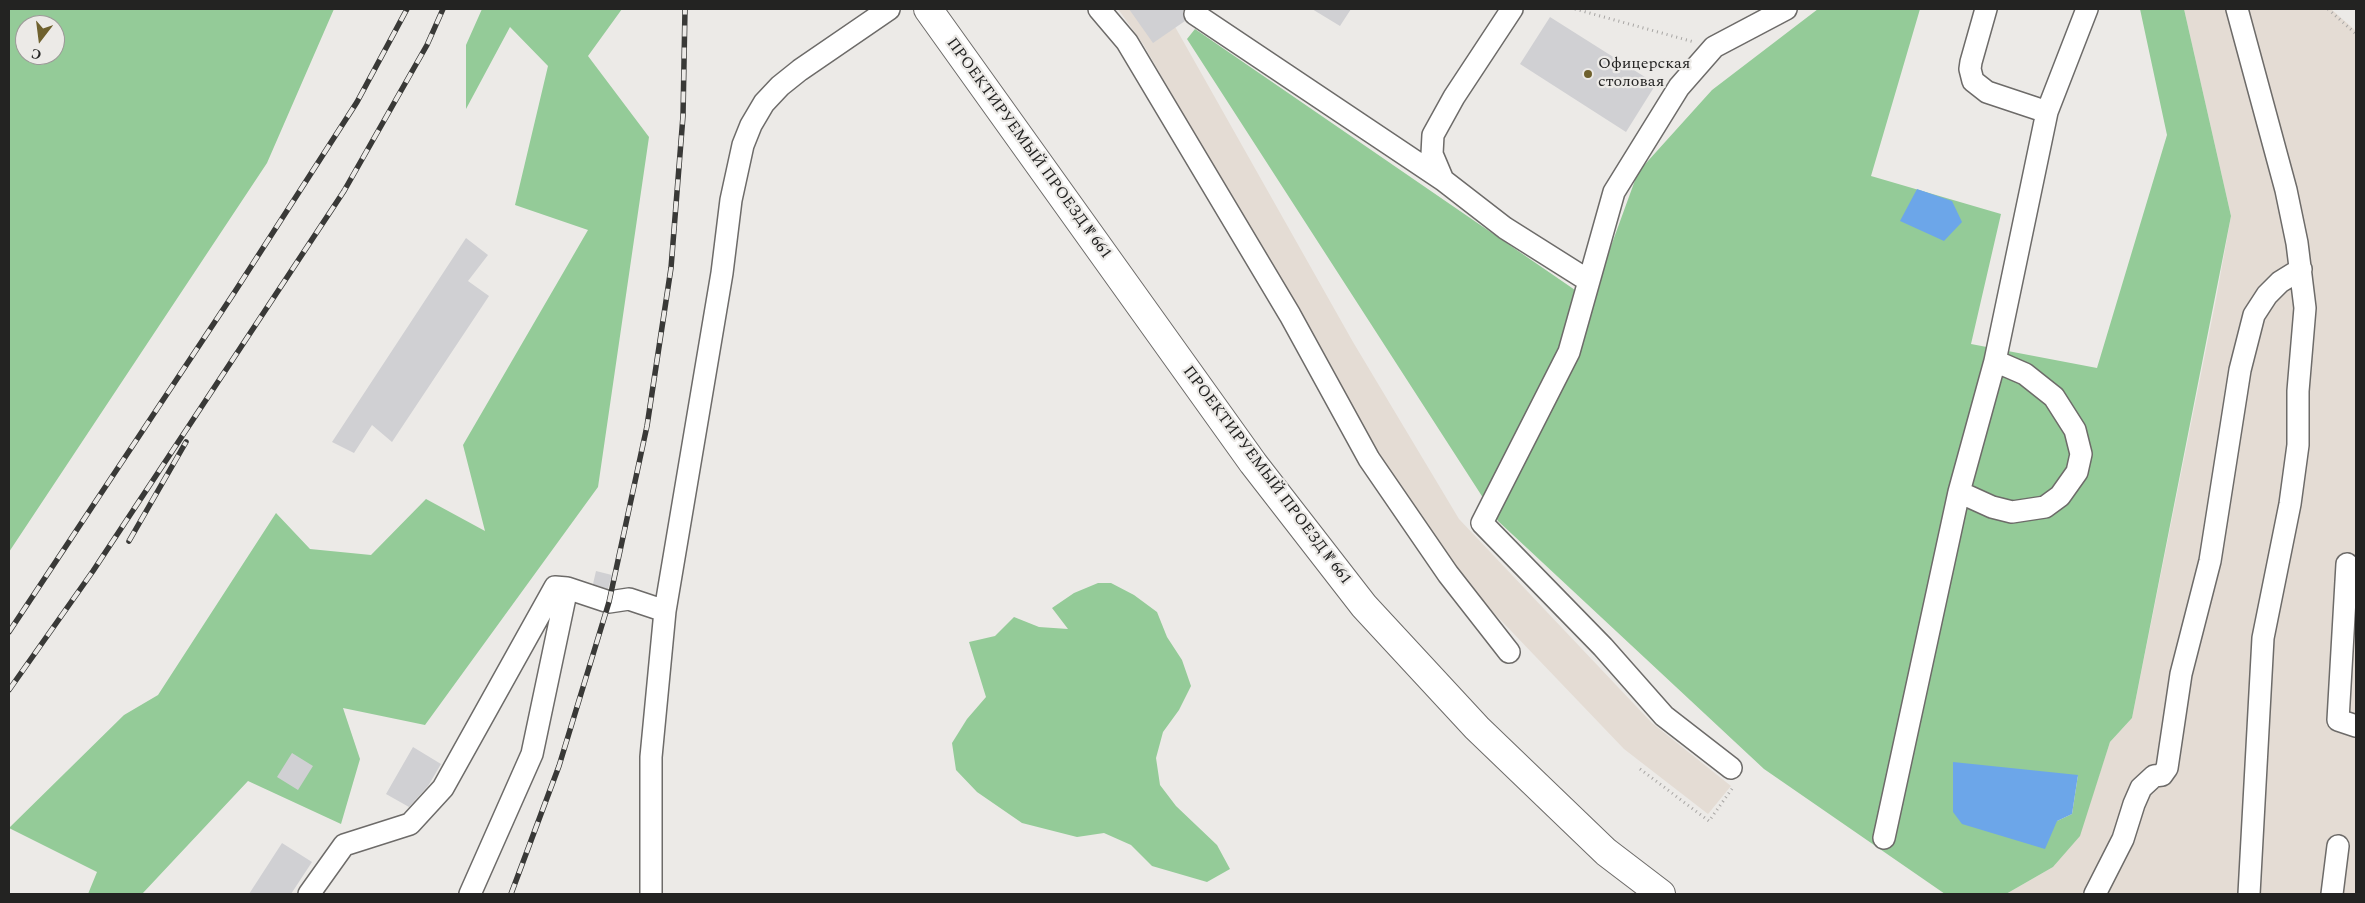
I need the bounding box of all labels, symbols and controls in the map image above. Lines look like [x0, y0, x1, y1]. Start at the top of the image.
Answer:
north arrow [15, 15, 65, 65]
street label: ПРОЕКТИРУЕМЫЙ ПРОЕЗД № 661 [941, 35, 1115, 263]
text: С [29, 43, 44, 65]
place label: Офицерская столовая [1598, 55, 1690, 93]
marker: Офицерская столовая [1582, 68, 1594, 80]
street label: ПРОЕКТИРУЕМЫЙ ПРОЕЗД № 661 [1178, 363, 1354, 589]

